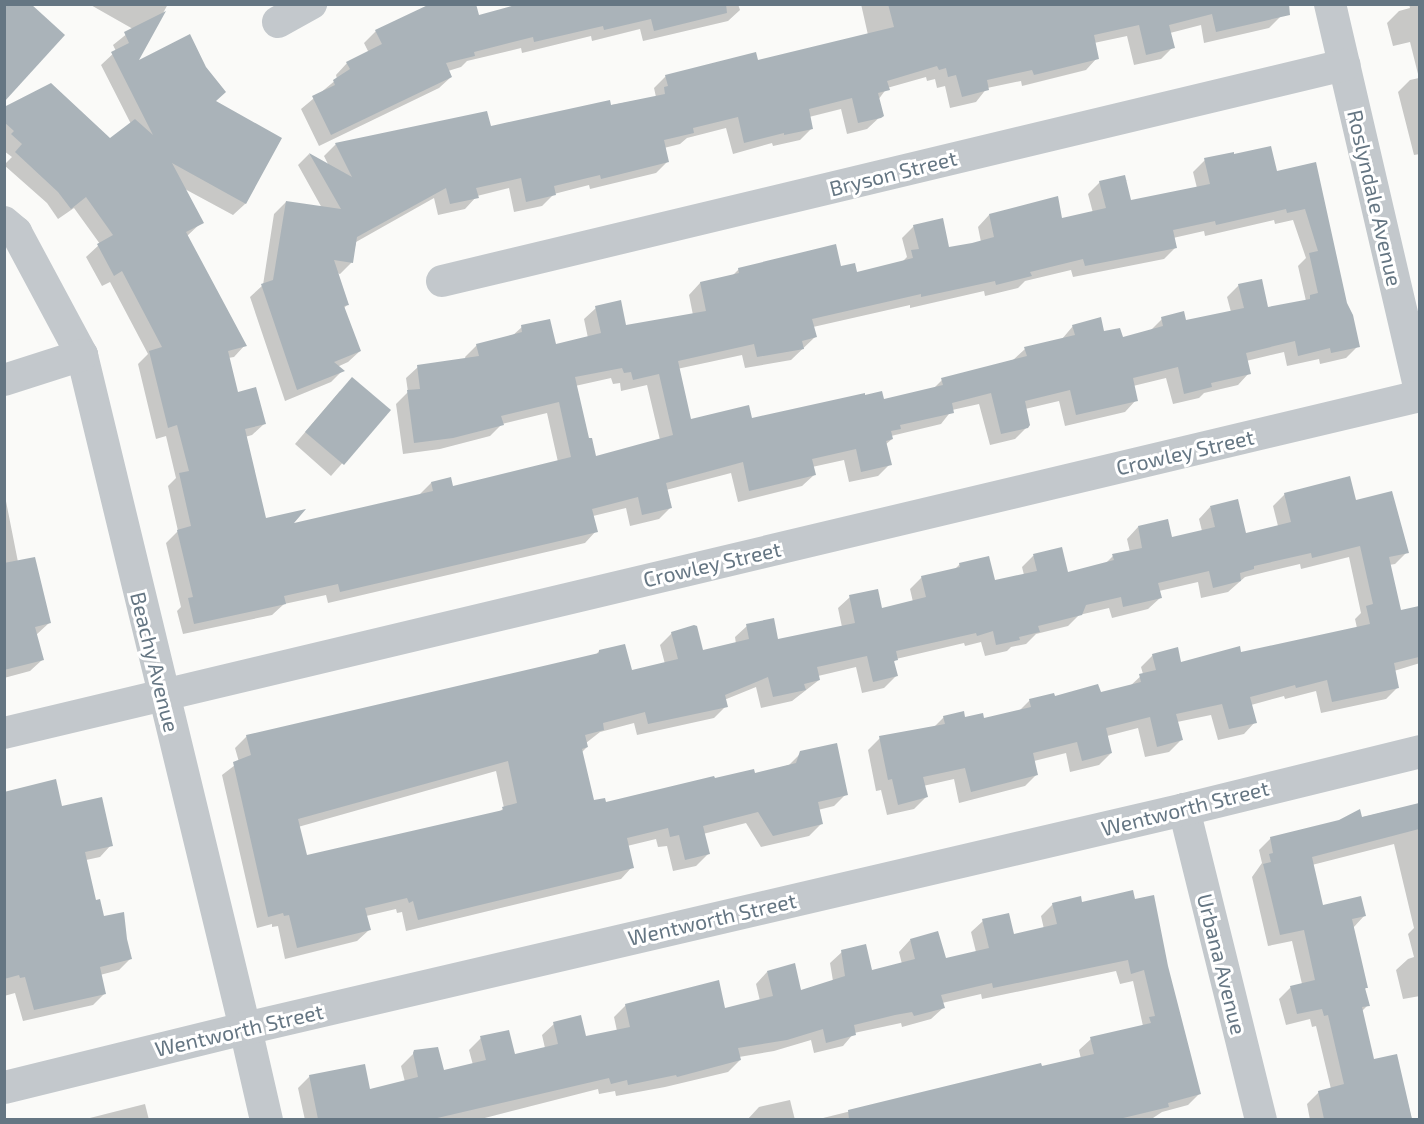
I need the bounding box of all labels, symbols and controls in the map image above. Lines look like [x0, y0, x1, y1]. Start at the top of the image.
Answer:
street label: Roslyndale Avenue [1342, 107, 1408, 289]
street label: Bryson Street [827, 145, 959, 201]
street label: Crowley Street [1114, 424, 1256, 480]
street label: Crowley Street [641, 536, 783, 592]
street label: Beachy Avenue [125, 589, 185, 735]
street label: Wentworth Street [1099, 775, 1271, 841]
street label: Wentworth Street [625, 887, 799, 951]
street label: Urbana Avenue [1192, 891, 1252, 1037]
street label: Wentworth Street [152, 998, 326, 1062]

